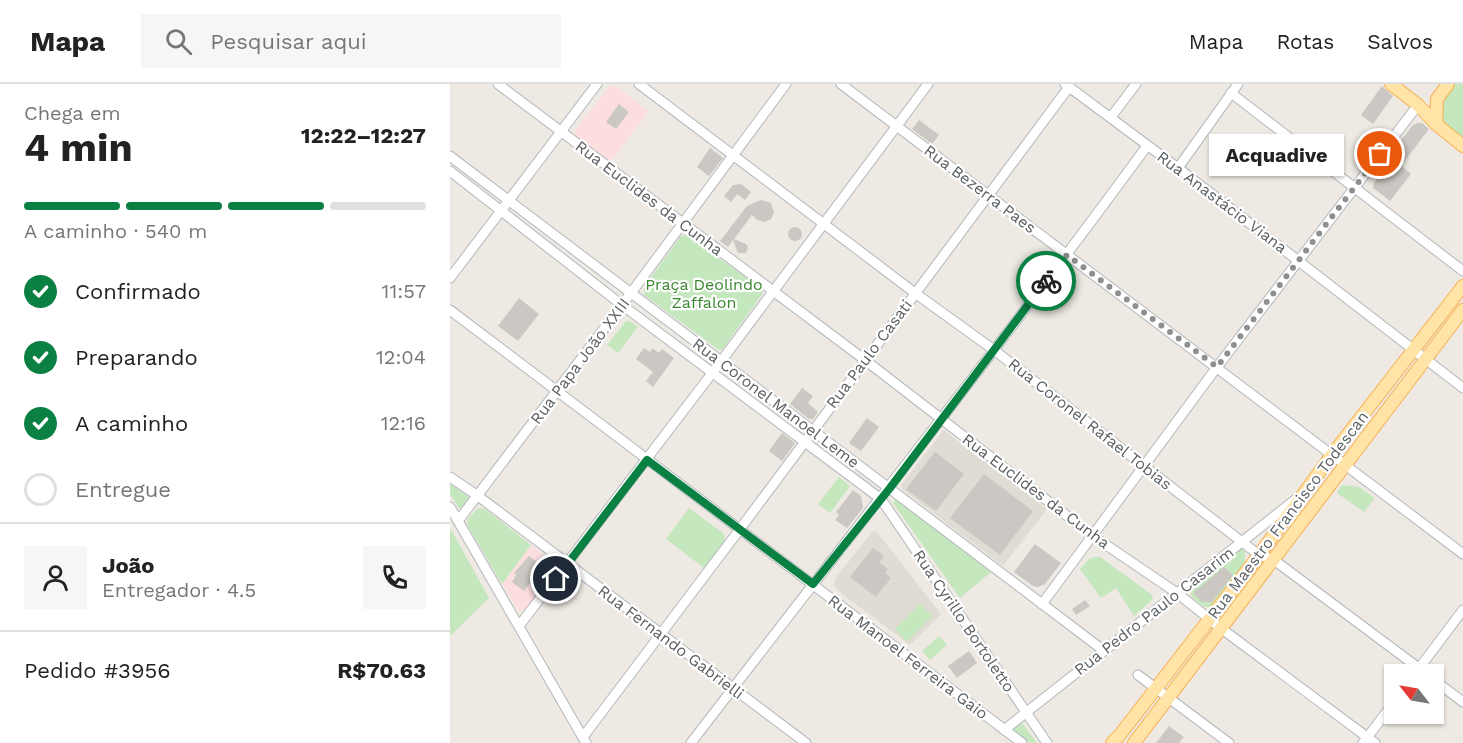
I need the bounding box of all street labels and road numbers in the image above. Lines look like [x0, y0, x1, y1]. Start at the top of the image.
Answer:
street label: Rua Euclides da Cunha [572, 136, 726, 260]
street label: Rua Bezerra Paes [920, 141, 1040, 237]
street label: Rua Anastácio Viana [1153, 147, 1291, 257]
street label: Rua Papa João XXIII [526, 294, 634, 428]
street label: Rua Paulo Casati [822, 296, 916, 412]
street label: Rua Coronel Manoel Leme [689, 334, 863, 472]
street label: Rua Coronel Rafael Tobias [1004, 354, 1176, 494]
street label: Rua Maestro Francisco Todescan [1204, 407, 1372, 623]
street label: Rua Euclides da Cunha [959, 429, 1113, 553]
street label: Rua Pedro Paulo Casarim [1071, 543, 1237, 679]
street label: Rua Cyrillo Bortoletto [909, 546, 1019, 696]
street label: Rua Fernando Gabrielli [594, 581, 748, 703]
street label: Rua Manoel Ferreira Gaio [824, 591, 992, 723]

